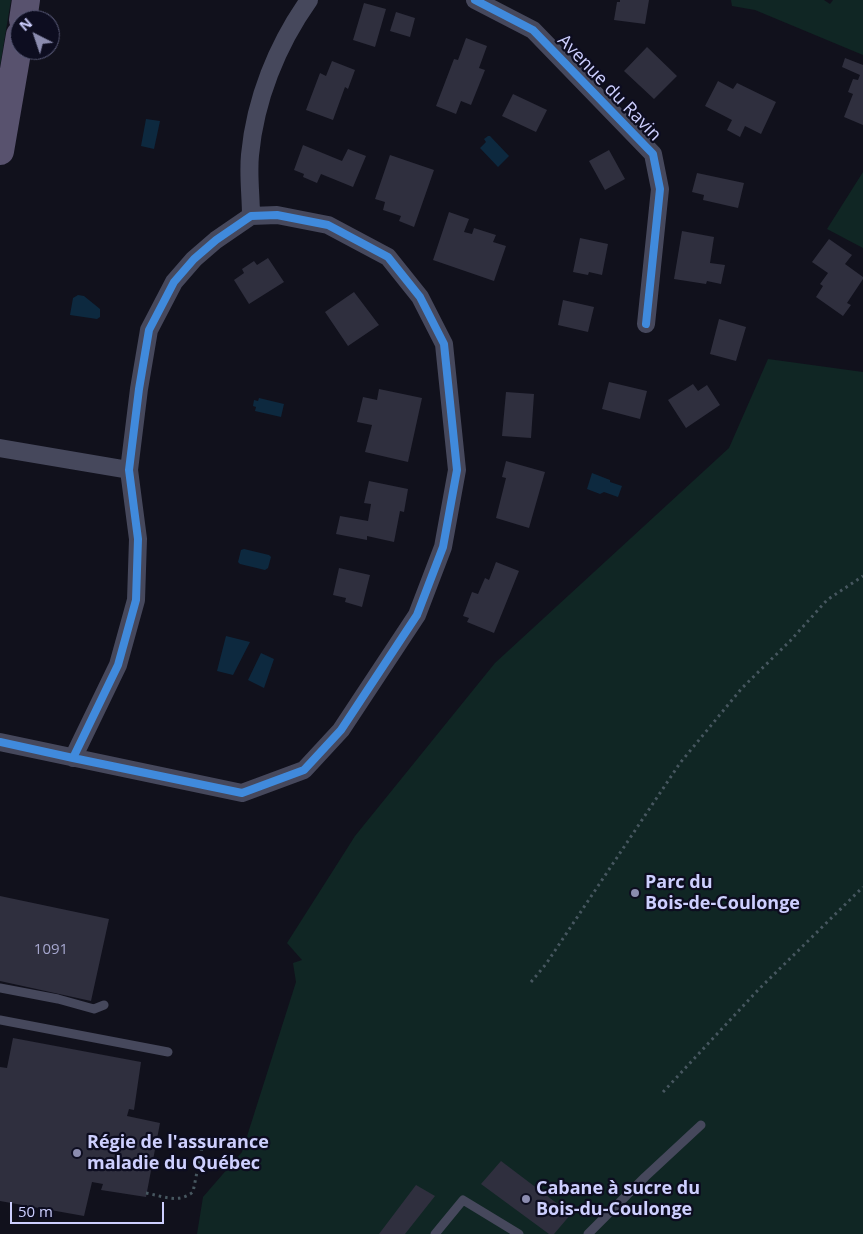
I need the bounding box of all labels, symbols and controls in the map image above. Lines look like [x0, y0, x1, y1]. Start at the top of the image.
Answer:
north arrow [10, 10, 60, 60]
text: N [15, 13, 36, 35]
street label: Avenue du Ravin [553, 30, 665, 146]
place label: Parc du Bois-de-Coulonge [645, 872, 800, 914]
marker: Parc du Bois-de-Coulonge [629, 887, 641, 899]
house number: 1091 [34, 941, 68, 959]
place label: Régie de l'assurance maladie du Québec [87, 1132, 269, 1174]
marker: Régie de l'assurance maladie du Québec [71, 1147, 83, 1159]
place label: Cabane à sucre du Bois-du-Coulonge [536, 1178, 700, 1220]
scale bar [12, 1192, 166, 1224]
marker: Cabane à sucre du Bois-du-Coulonge [520, 1193, 532, 1205]
text: 50 m [18, 1201, 53, 1221]

